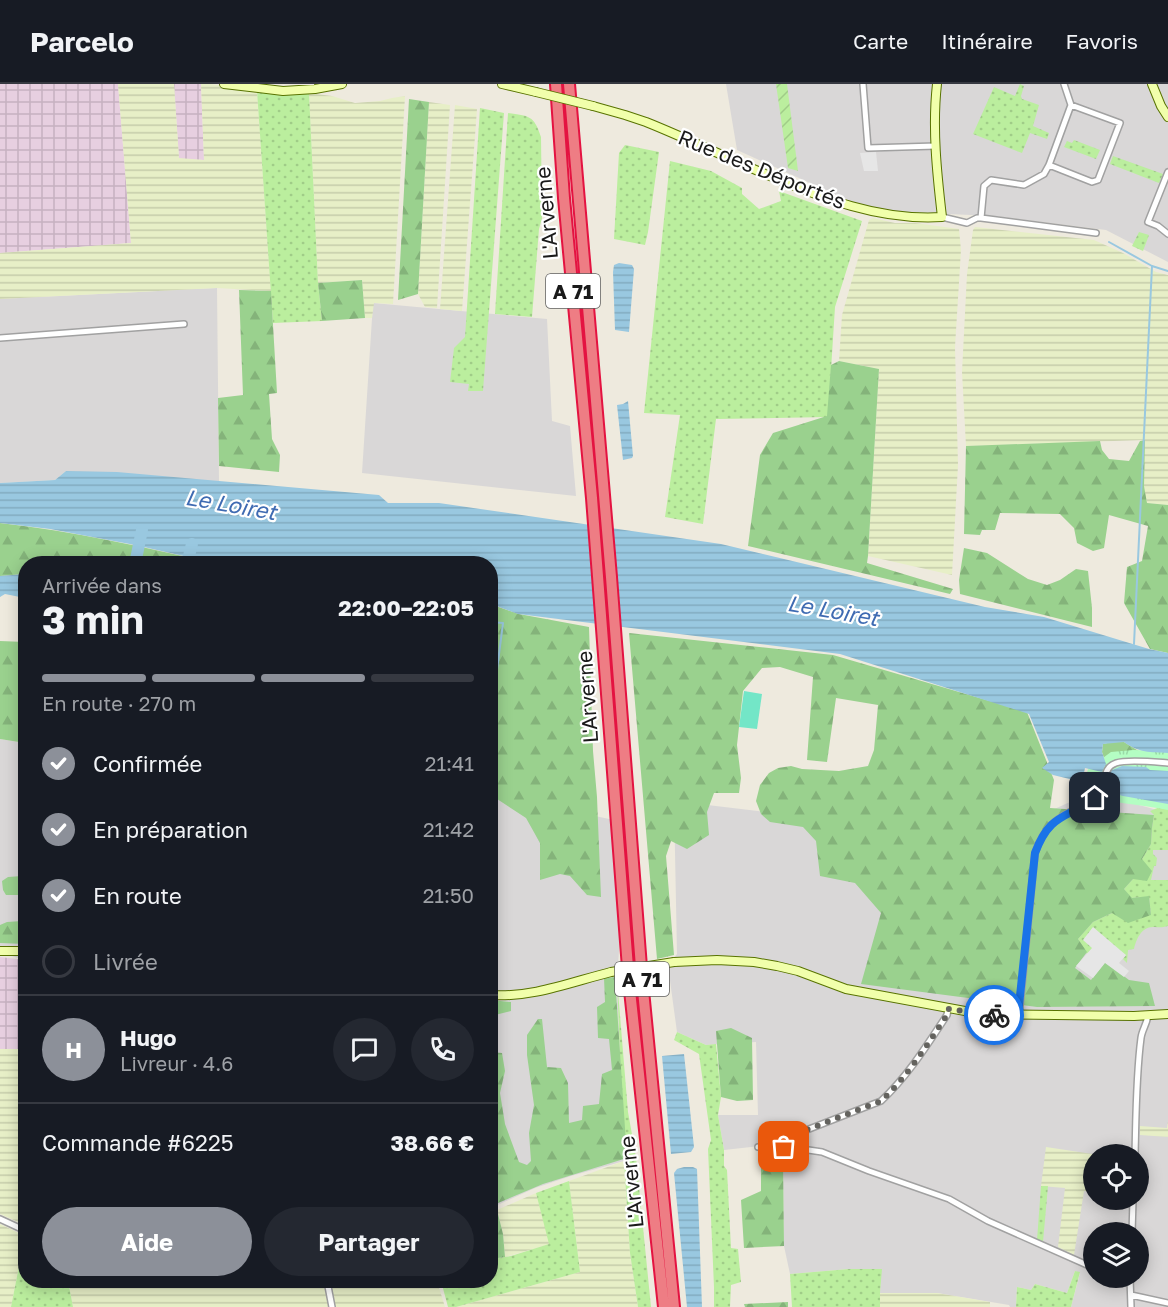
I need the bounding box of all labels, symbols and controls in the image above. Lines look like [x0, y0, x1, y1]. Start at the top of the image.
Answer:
text: Parcelo [30, 25, 134, 58]
text: Carte [853, 28, 908, 54]
text: Itinéraire [941, 28, 1033, 54]
text: Favoris [1066, 28, 1138, 54]
street label: Rue des Déportés [675, 124, 849, 214]
street label: L'Arverne [529, 166, 563, 260]
road number: A 71 [546, 274, 600, 308]
water label: Le Loiret [183, 483, 281, 526]
text: Arrivée dans [42, 573, 162, 597]
water label: Le Loiret [785, 589, 883, 632]
text: 22:00–22:05 [338, 594, 474, 621]
text: 3 min [42, 596, 144, 643]
street label: L'Arverne [571, 650, 603, 744]
text: En route · 270 m [42, 691, 196, 715]
icon: check [42, 747, 75, 780]
text: Confirmée [93, 750, 202, 777]
text: 21:41 [425, 751, 474, 775]
pin [1069, 772, 1120, 823]
icon: home [1078, 781, 1111, 814]
icon: check [42, 813, 75, 846]
text: En préparation [93, 816, 248, 843]
text: 21:42 [423, 817, 474, 841]
icon: check [42, 879, 75, 912]
text: En route [93, 882, 182, 909]
text: 21:50 [423, 883, 474, 907]
text: Livrée [93, 948, 158, 975]
road number: A 71 [615, 962, 669, 996]
courier [964, 985, 1024, 1045]
icon: bike [978, 999, 1011, 1032]
button: chat [333, 1018, 396, 1081]
button: phone [411, 1018, 474, 1081]
text: Hugo [120, 1024, 177, 1051]
text: H [65, 1036, 82, 1063]
text: Livreur · 4.6 [120, 1051, 233, 1075]
pin [758, 1121, 809, 1172]
text: Commande #6225 [42, 1129, 233, 1156]
text: 38.66 € [391, 1129, 474, 1156]
icon: bag [767, 1130, 800, 1163]
street label: L'Arverne [613, 1135, 649, 1229]
map controls [1083, 1144, 1149, 1288]
button: locate [1083, 1144, 1149, 1210]
button: Aide [42, 1207, 252, 1276]
button: Partager [264, 1207, 474, 1276]
button: layers [1083, 1222, 1149, 1288]

